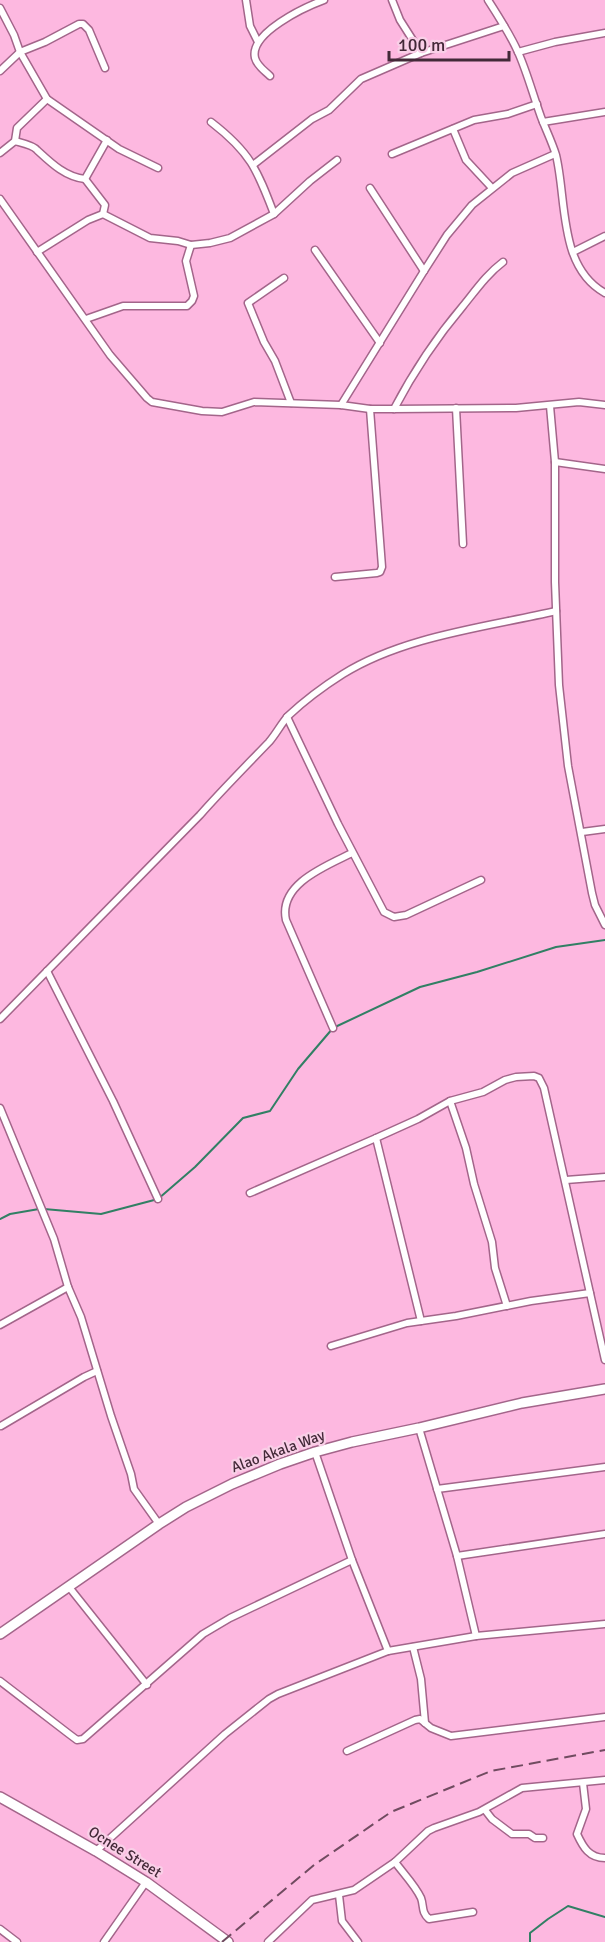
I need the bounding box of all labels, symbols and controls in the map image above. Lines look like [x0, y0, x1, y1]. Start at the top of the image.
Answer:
scale bar [389, 24, 509, 62]
text: 100 m [398, 34, 445, 56]
street label: Alao Akala Way [229, 1426, 327, 1476]
street label: Ocnee Street [85, 1823, 165, 1881]

